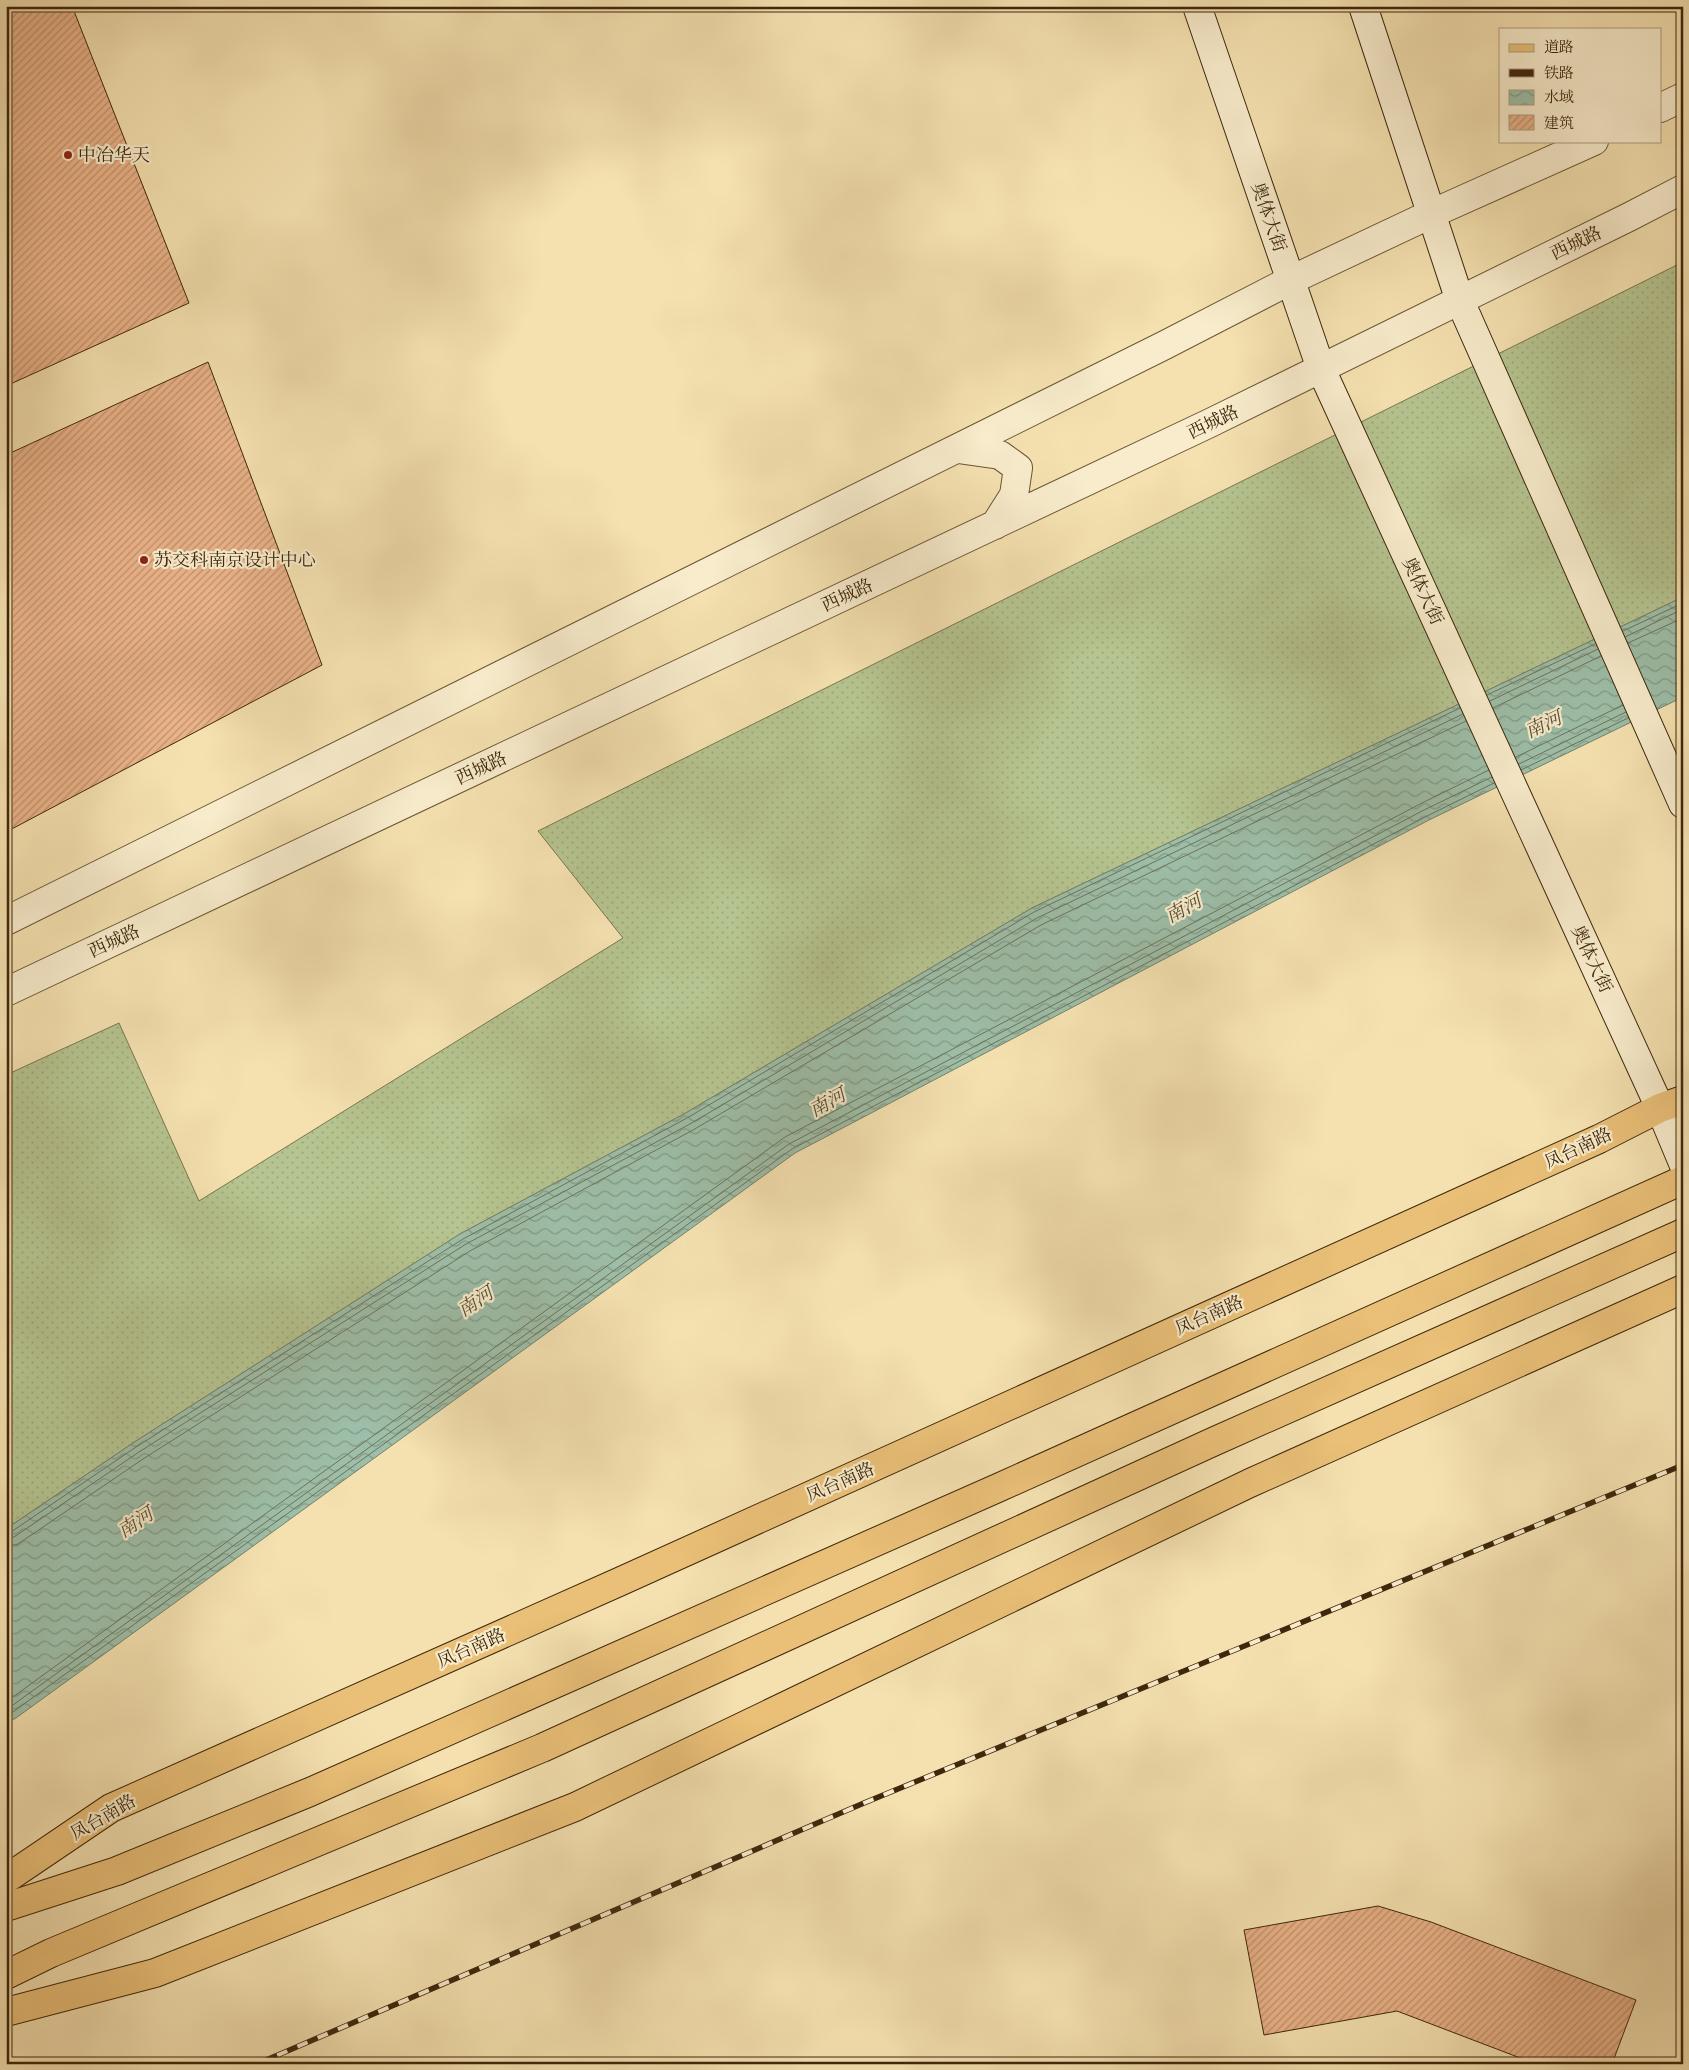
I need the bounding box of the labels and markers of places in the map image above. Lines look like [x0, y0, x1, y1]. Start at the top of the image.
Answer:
place label: 中冶华天 [78, 144, 150, 167]
marker: 中冶华天 [62, 149, 74, 161]
place label: 苏交科南京设计中心 [154, 549, 316, 572]
marker: 苏交科南京设计中心 [138, 554, 150, 566]

